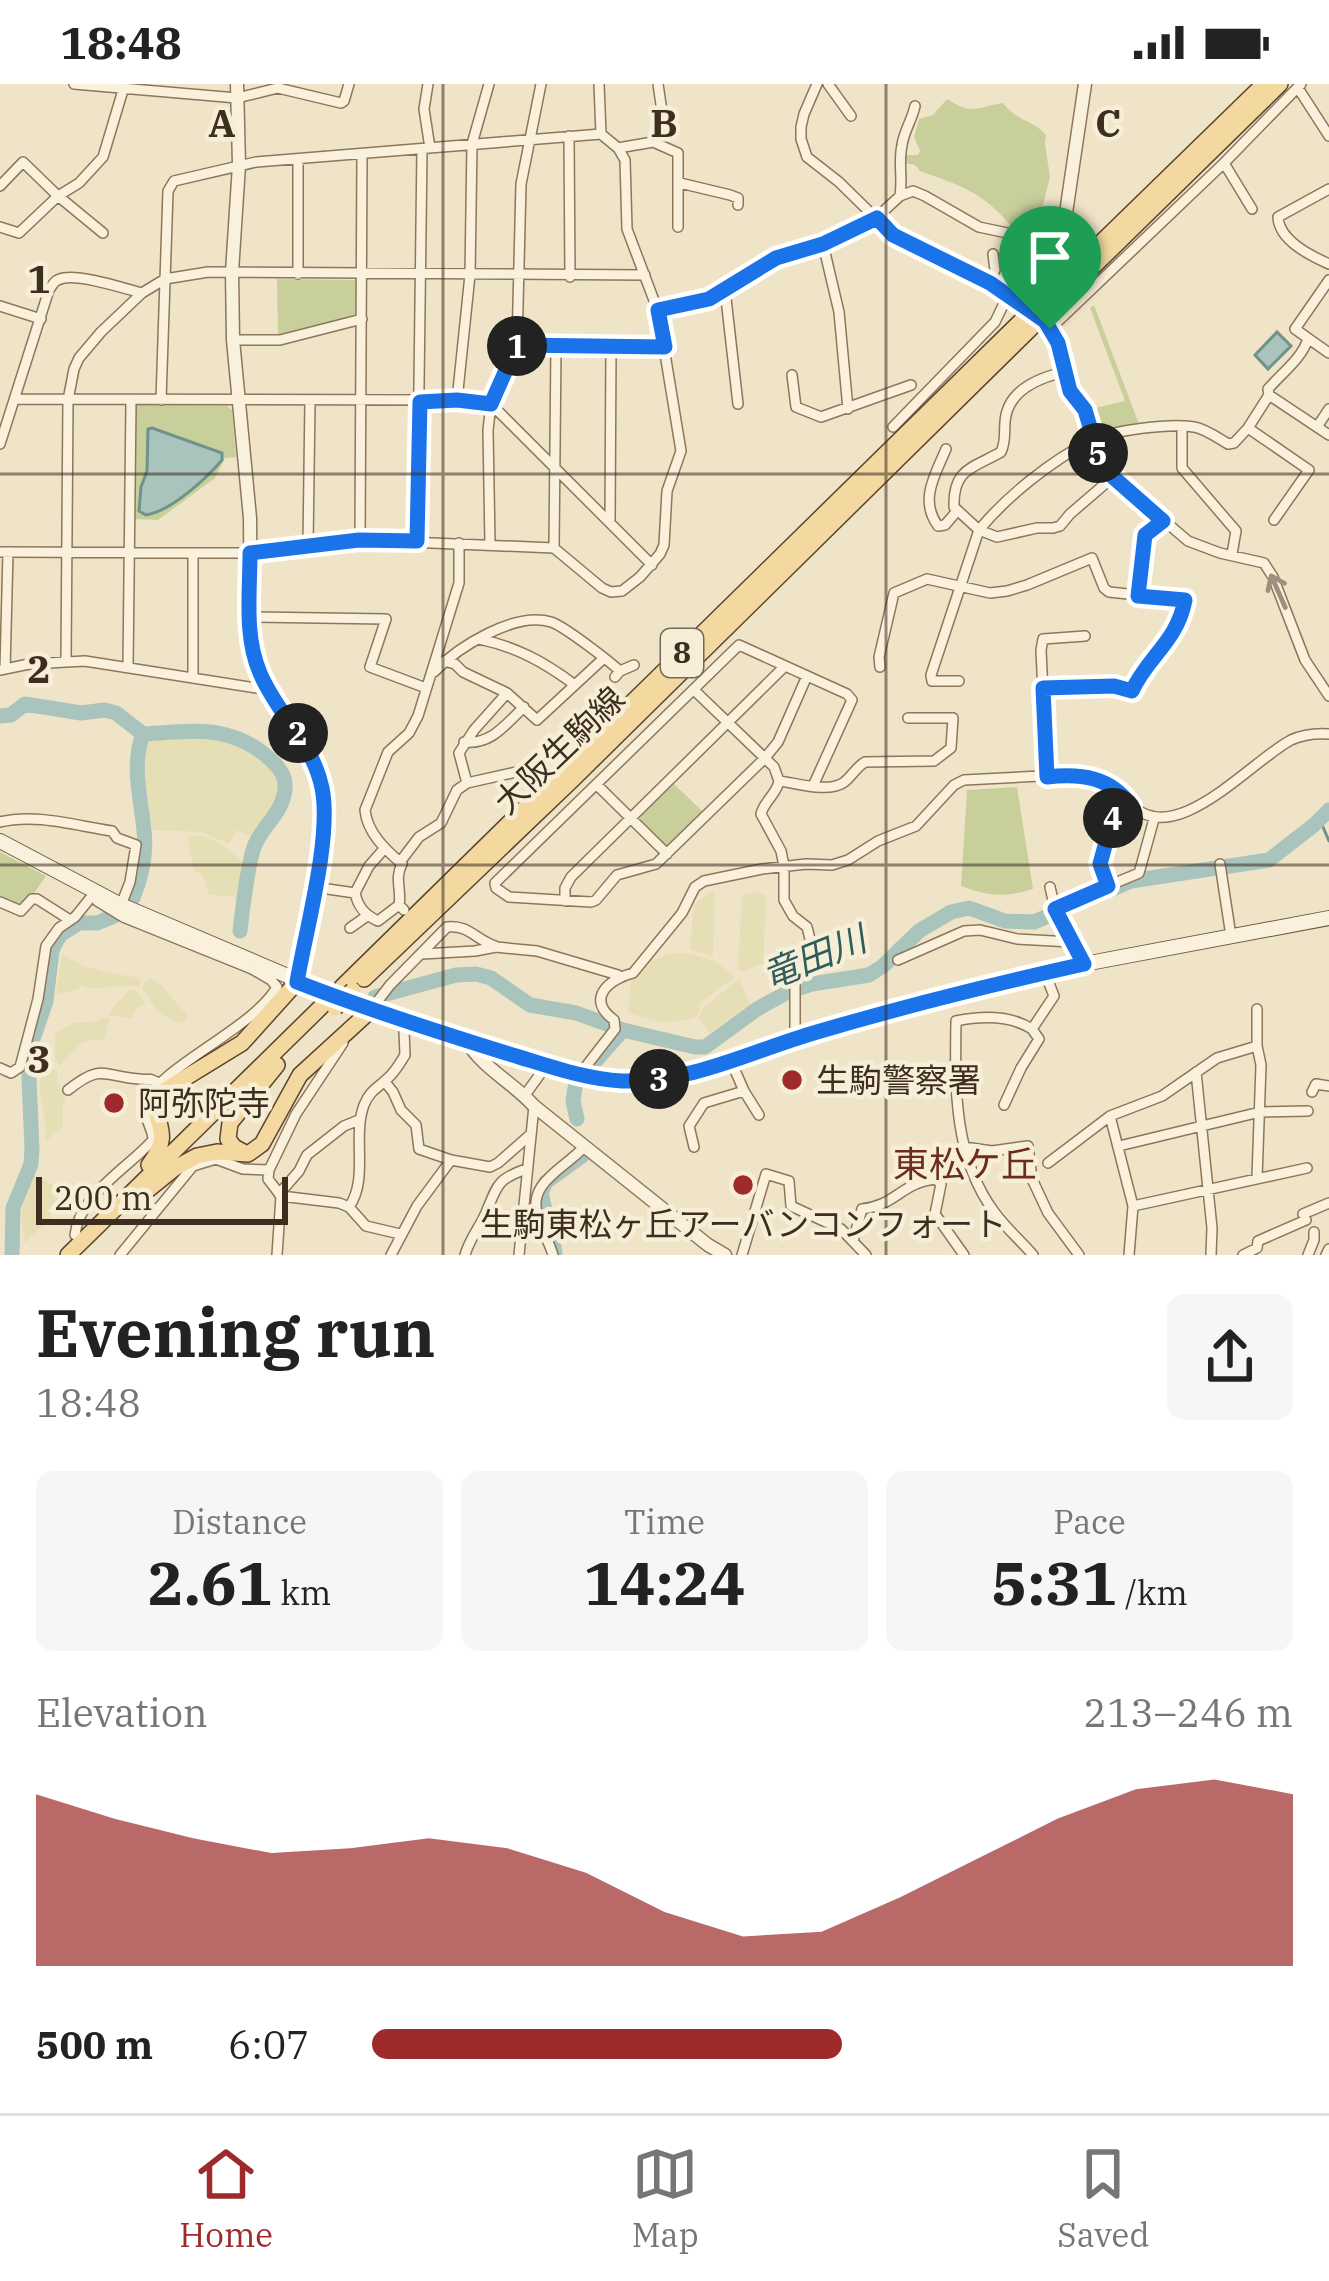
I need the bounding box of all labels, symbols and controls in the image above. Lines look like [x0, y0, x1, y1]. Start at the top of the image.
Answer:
text: 18:48 [60, 13, 182, 71]
text: A [208, 97, 236, 148]
text: B [650, 97, 678, 148]
text: C [1095, 97, 1121, 148]
pin [999, 206, 1101, 329]
icon: arrive [1017, 224, 1083, 290]
text: 1 [27, 253, 51, 304]
pin: 1 [487, 316, 547, 376]
text: 1 [507, 324, 527, 367]
pin: 5 [1068, 423, 1128, 483]
text: 5 [1088, 431, 1108, 474]
one-way arrow [1266, 574, 1288, 610]
road number: 8 [661, 629, 703, 677]
text: 2 [27, 643, 51, 694]
street label: 大阪生駒線 [484, 677, 633, 822]
pin: 2 [268, 703, 328, 763]
text: 2 [288, 711, 308, 754]
pin: 4 [1083, 788, 1143, 848]
text: 4 [1103, 796, 1123, 839]
water label: 竜田川 [755, 913, 876, 999]
text: 3 [27, 1033, 51, 1084]
pin: 3 [629, 1049, 689, 1109]
text: 3 [649, 1057, 669, 1100]
place label: 生駒警察署 [816, 1058, 981, 1101]
marker: 生駒警察署 [779, 1067, 805, 1093]
place label: 阿弥陀寺 [138, 1081, 270, 1124]
marker: 阿弥陀寺 [101, 1090, 127, 1116]
district label: 東松ケ丘 [893, 1140, 1037, 1187]
scale bar [36, 1171, 288, 1224]
marker: 生駒東松ヶ丘アーバンコンフォート [730, 1172, 756, 1198]
text: 200 m [54, 1176, 153, 1219]
place label: 生駒東松ヶ丘アーバンコンフォート [480, 1202, 1006, 1245]
text: Evening run [36, 1289, 435, 1375]
button: share [1167, 1294, 1293, 1420]
text: 18:48 [36, 1377, 141, 1428]
text: Distance [172, 1500, 307, 1543]
text: Time [624, 1500, 705, 1543]
text: Pace [1053, 1500, 1126, 1543]
text: 2.61 [148, 1543, 273, 1622]
text: 14:24 [583, 1543, 746, 1622]
text: 5:31 [991, 1543, 1117, 1622]
text: km [273, 1571, 331, 1614]
text: /km [1117, 1571, 1188, 1614]
text: Elevation [36, 1687, 208, 1738]
text: 213–246 m [1083, 1687, 1293, 1738]
text: 500 m [36, 2019, 153, 2070]
text: 6:07 [228, 2019, 309, 2070]
tab: Home [179, 2141, 273, 2256]
tab: Map [632, 2141, 699, 2256]
tab: Saved [1057, 2141, 1150, 2256]

